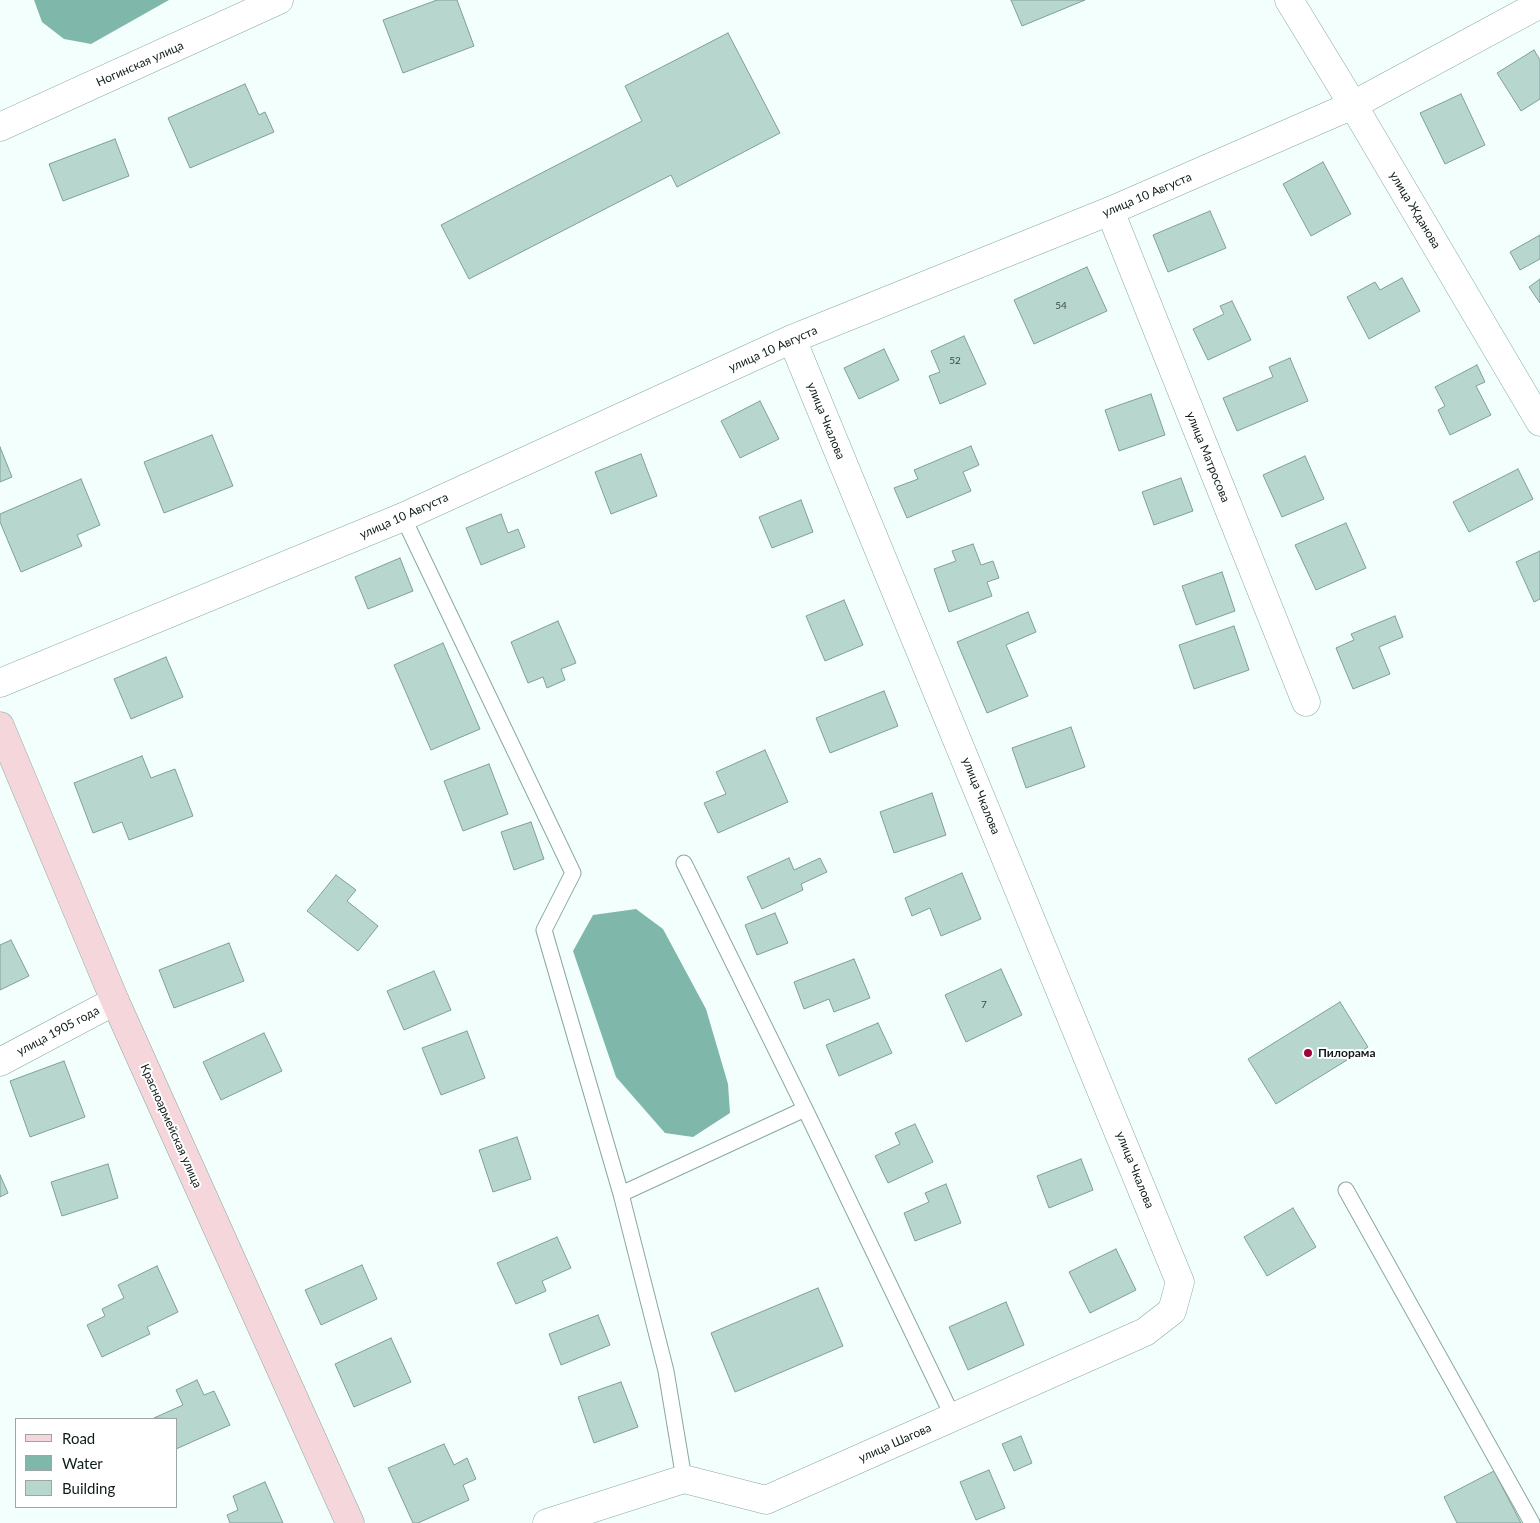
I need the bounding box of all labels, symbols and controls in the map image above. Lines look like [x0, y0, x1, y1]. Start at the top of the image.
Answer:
street label: Ногинская улица [94, 38, 186, 90]
street label: улица Жданова [1386, 169, 1444, 251]
street label: улица 10 Августа [1100, 170, 1194, 220]
house number: 54 [1055, 300, 1067, 312]
street label: улица 10 Августа [726, 323, 820, 375]
house number: 52 [949, 355, 961, 367]
street label: улица Чкалова [804, 380, 848, 462]
street label: улица Матросова [1183, 410, 1233, 504]
street label: улица 10 Августа [357, 490, 451, 542]
street label: улица Чкалова [959, 755, 1003, 837]
house number: 7 [981, 999, 987, 1011]
street label: улица 1905 года [14, 1003, 102, 1059]
place label: Пилорама [1318, 1046, 1376, 1060]
marker: Пилорама [1302, 1047, 1314, 1059]
street label: Красноармейская улица [137, 1062, 205, 1190]
street label: улица Чкалова [1113, 1129, 1157, 1211]
legend [15, 1418, 178, 1508]
street label: улица Шагова [856, 1421, 934, 1465]
text: Road [62, 1429, 95, 1447]
text: Water [62, 1454, 103, 1472]
text: Building [62, 1479, 115, 1497]

